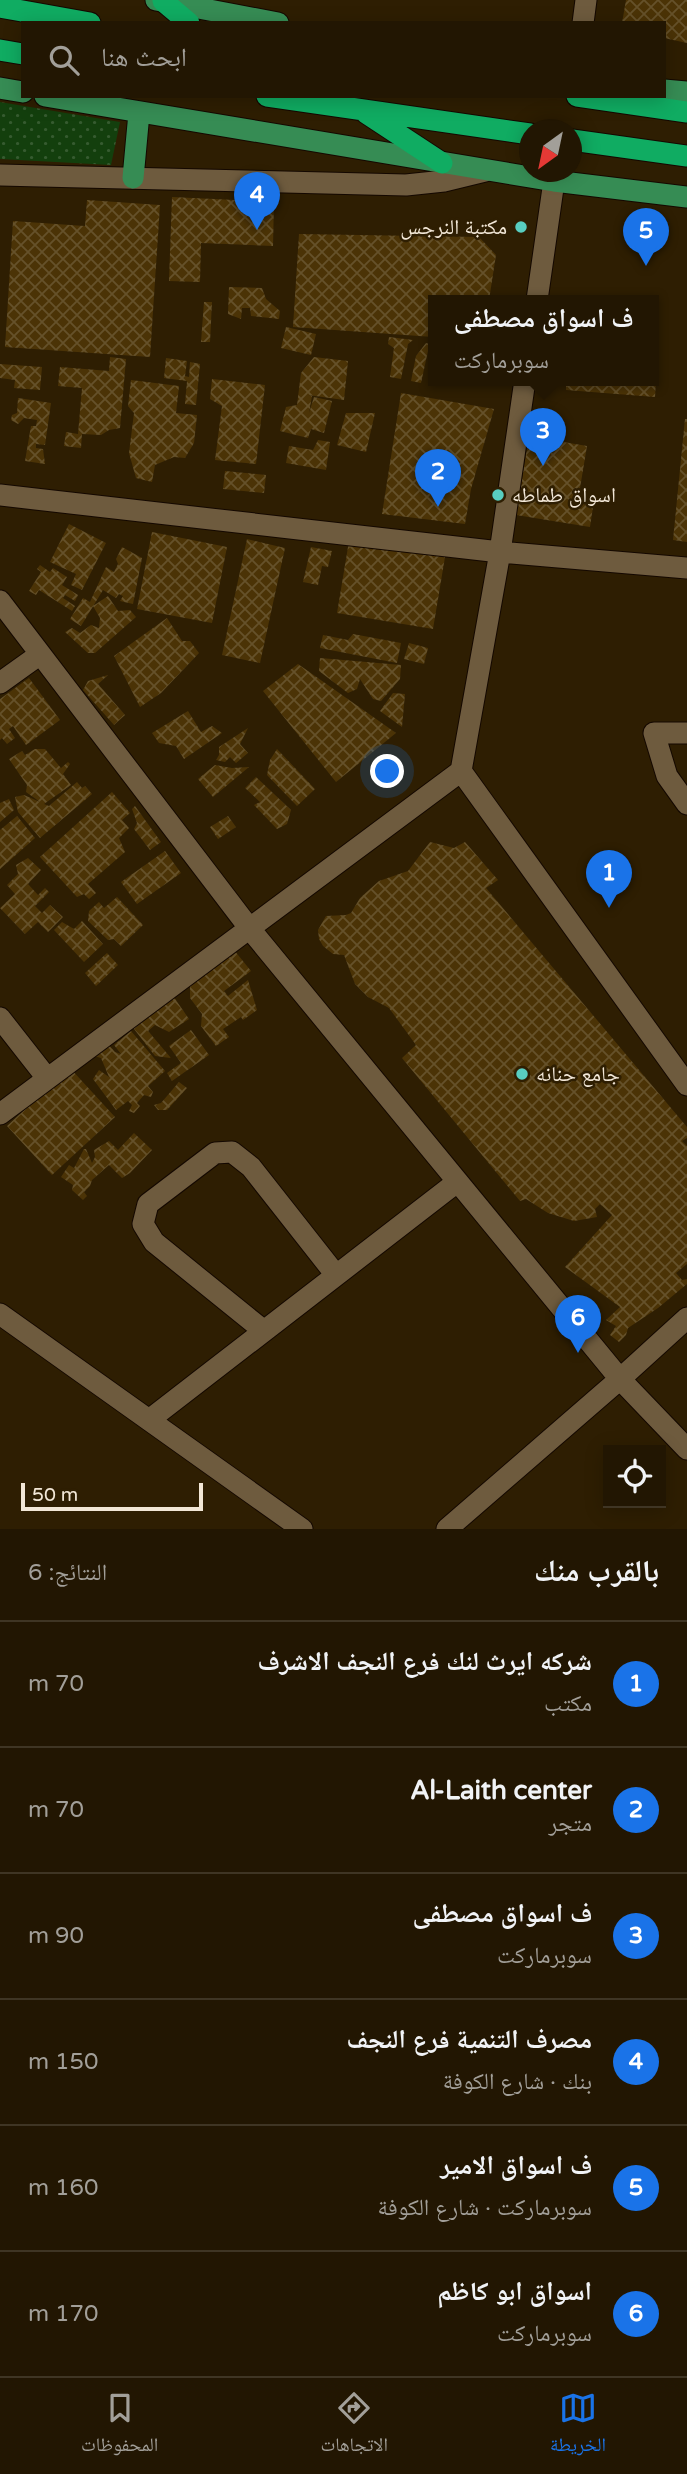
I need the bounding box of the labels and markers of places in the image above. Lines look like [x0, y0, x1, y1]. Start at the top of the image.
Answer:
pin: 4 [234, 172, 280, 230]
pin: 5 [623, 208, 669, 266]
place label: مكتبة النرجس [400, 215, 507, 240]
marker: مكتبة النرجس [513, 219, 529, 235]
pin: 3 [520, 408, 566, 466]
pin: 2 [415, 449, 461, 507]
place label: اسواق طماطه [512, 483, 616, 508]
marker: اسواق طماطه [490, 487, 506, 503]
pin: 1 [586, 850, 632, 908]
place label: جامع حنانه [536, 1062, 620, 1087]
marker: جامع حنانه [514, 1066, 530, 1082]
pin: 6 [555, 1295, 601, 1353]

